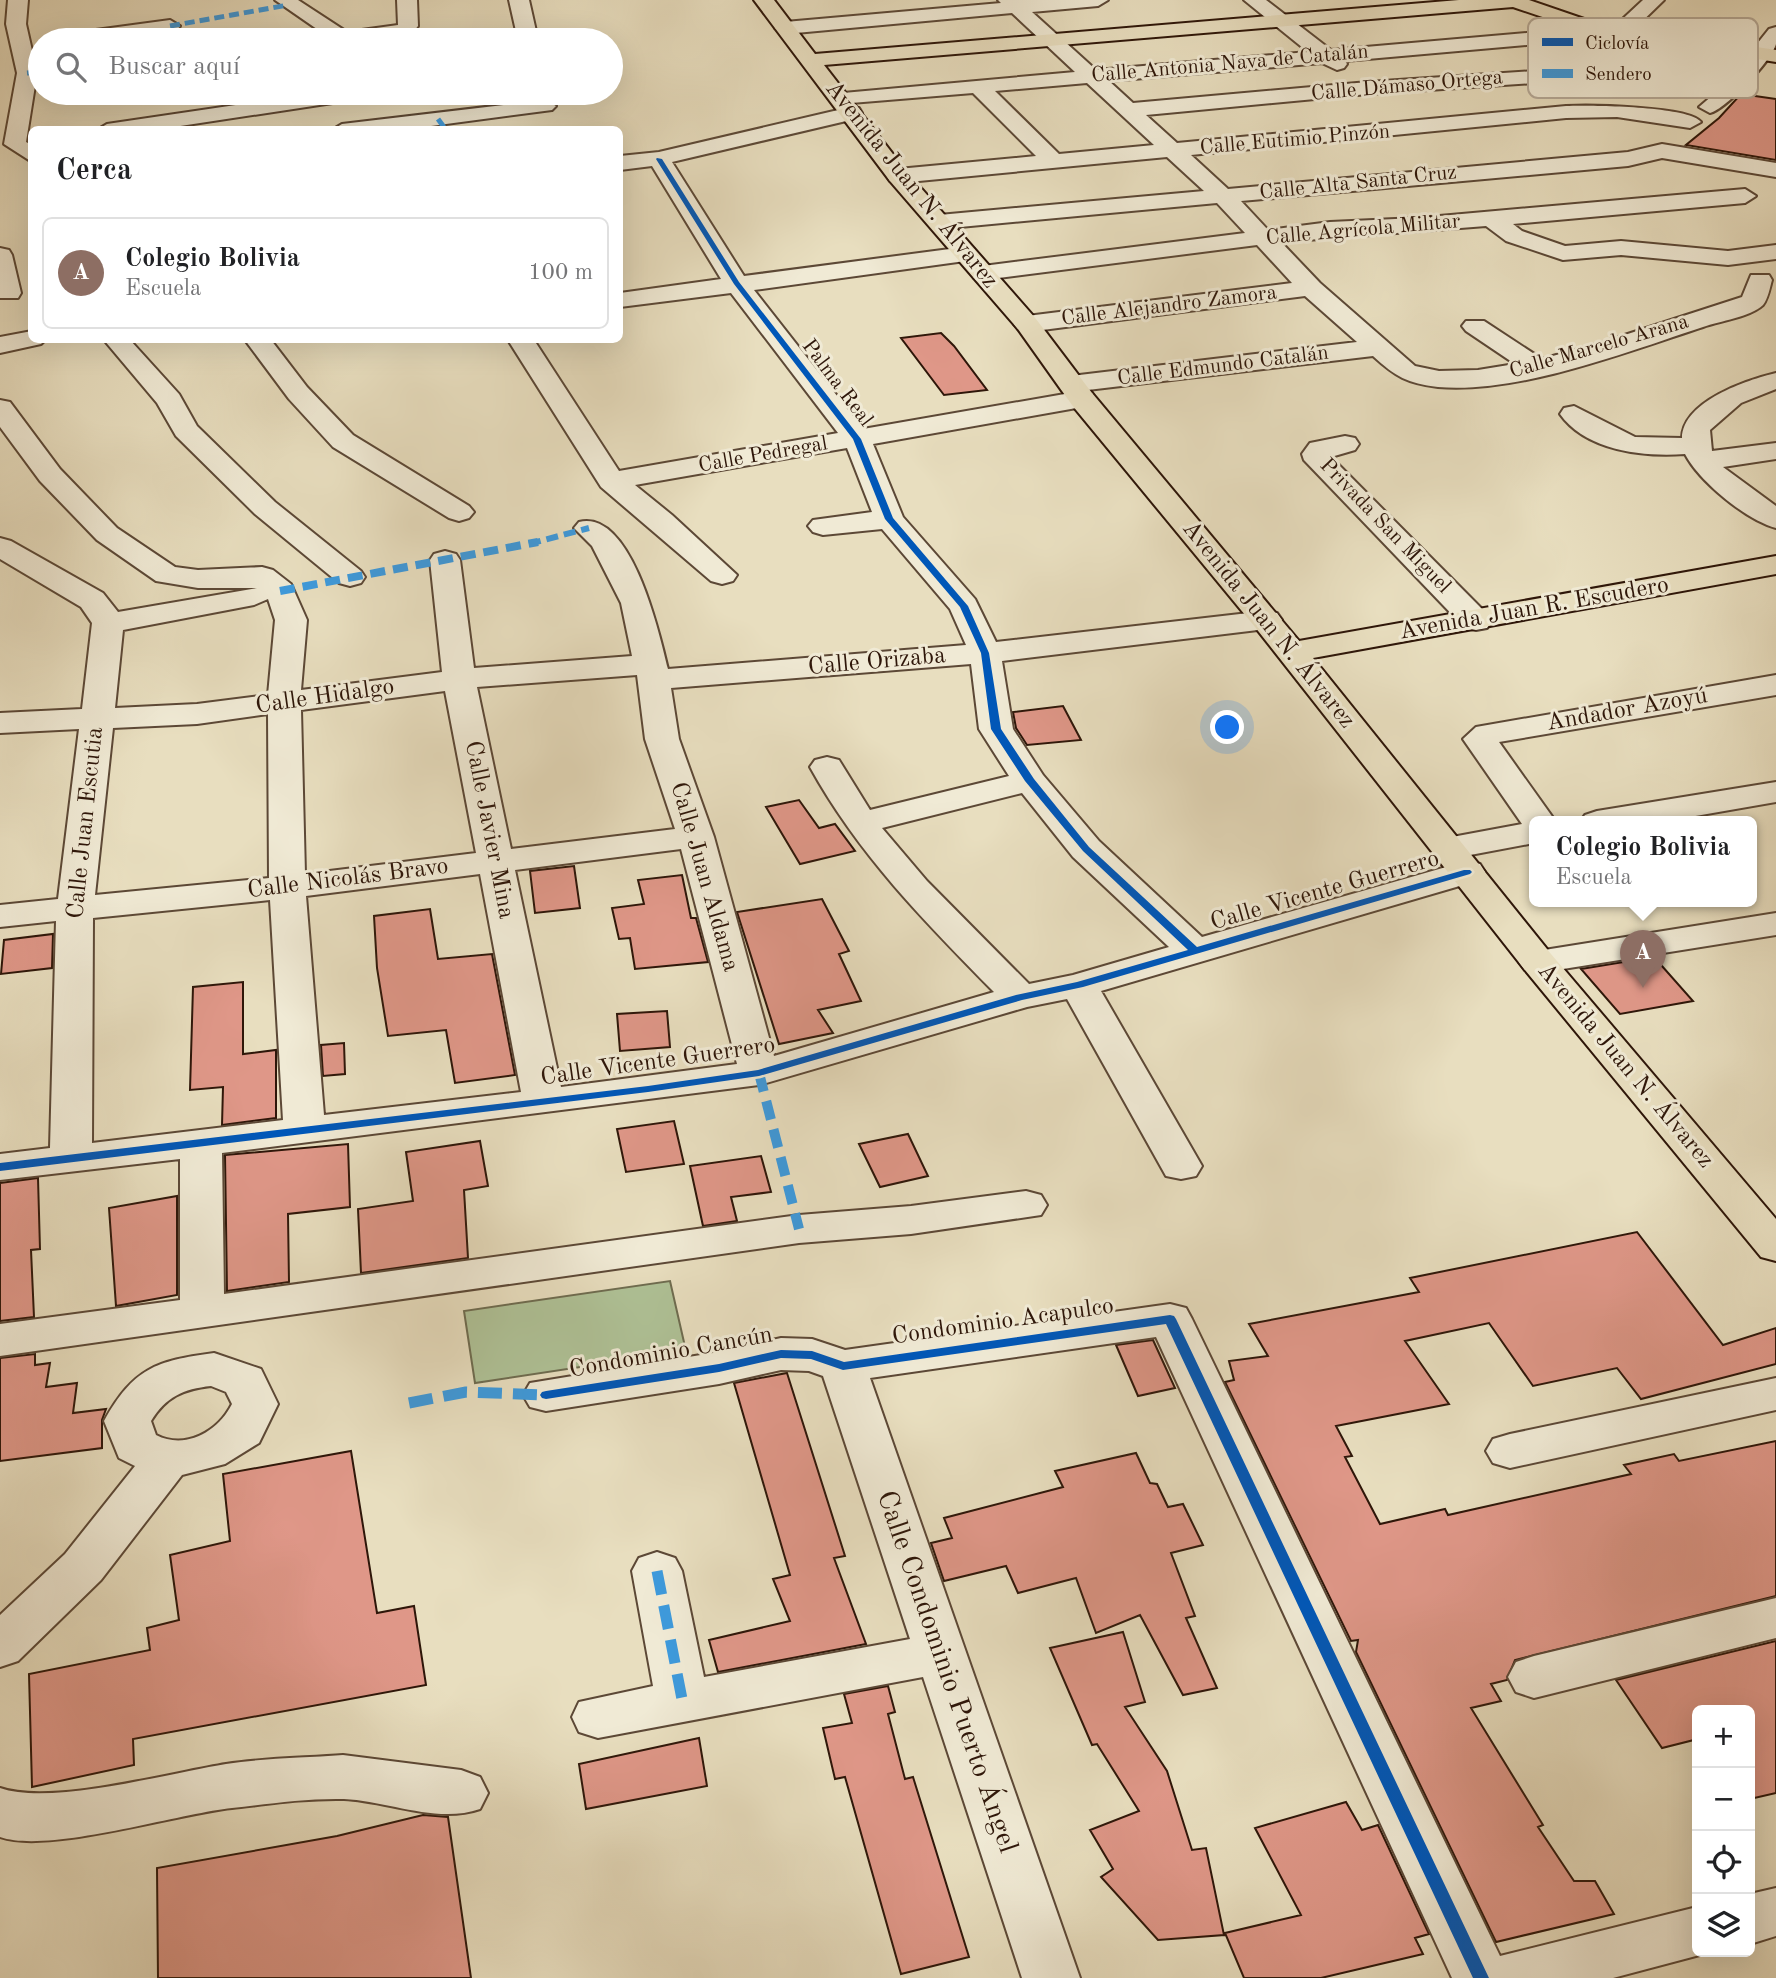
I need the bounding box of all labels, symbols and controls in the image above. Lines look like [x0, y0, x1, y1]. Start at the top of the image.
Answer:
legend [1528, 18, 1758, 98]
search box [28, 28, 623, 105]
text: Ciclovía [1585, 35, 1650, 54]
street label: Calle Antonia Nava de Catalán [1090, 41, 1370, 87]
icon: search [52, 48, 90, 86]
text: Buscar aquí [108, 54, 240, 80]
text: Sendero [1585, 66, 1652, 85]
street label: Calle Dámaso Ortega [1310, 67, 1504, 105]
street label: Avenida Juan N. Álvarez [820, 74, 1005, 293]
street label: Calle Eutimio Pinzón [1199, 121, 1391, 159]
text: Cerca [56, 156, 132, 186]
street label: Calle Alta Santa Cruz [1258, 162, 1458, 204]
street label: Calle Agrícola Militar [1265, 211, 1462, 249]
text: Colegio Bolivia [125, 246, 300, 272]
text: A [72, 261, 90, 284]
text: 100 m [528, 261, 593, 284]
text: Escuela [125, 277, 201, 300]
street label: Calle Alejandro Zamora [1060, 282, 1278, 330]
street label: Calle Marcelo Arana [1507, 311, 1691, 383]
street label: Palma Real [798, 336, 877, 431]
street label: Calle Edmundo Catalán [1116, 343, 1330, 389]
street label: Calle Pedregal [697, 433, 830, 477]
street label: Privada San Miguel [1315, 455, 1455, 598]
street label: Avenida Juan N. Álvarez [1177, 514, 1362, 733]
street label: Avenida Juan R. Escudero [1397, 573, 1671, 645]
street label: Calle Orizaba [807, 644, 947, 680]
street label: Calle Hidalgo [254, 675, 396, 719]
street label: Andador Azoyú [1545, 684, 1710, 736]
your location [1210, 710, 1244, 744]
street label: Calle Juan Escutia [64, 726, 108, 920]
street label: Calle Javier Mina [460, 739, 518, 921]
street label: Calle Juan Aldama [665, 779, 743, 975]
popup [1529, 816, 1757, 907]
text: Colegio Bolivia [1556, 835, 1730, 861]
street label: Calle Vicente Guerrero [1208, 847, 1442, 935]
street label: Calle Nicolás Bravo [246, 855, 450, 903]
text: Escuela [1556, 866, 1632, 889]
pin: A [1620, 930, 1666, 988]
street label: Avenida Juan N. Álvarez [1532, 956, 1721, 1173]
street label: Calle Vicente Guerrero [539, 1034, 777, 1090]
street label: Condominio Acapulco [891, 1295, 1115, 1349]
street label: Condominio Cancún [567, 1323, 775, 1383]
street label: Calle Condominio Puerto Ángel [871, 1486, 1026, 1857]
map controls [1692, 1705, 1755, 1957]
button: + [1692, 1705, 1755, 1768]
button: − [1692, 1768, 1755, 1831]
button: locate [1692, 1831, 1755, 1894]
button: layers [1692, 1894, 1755, 1957]

